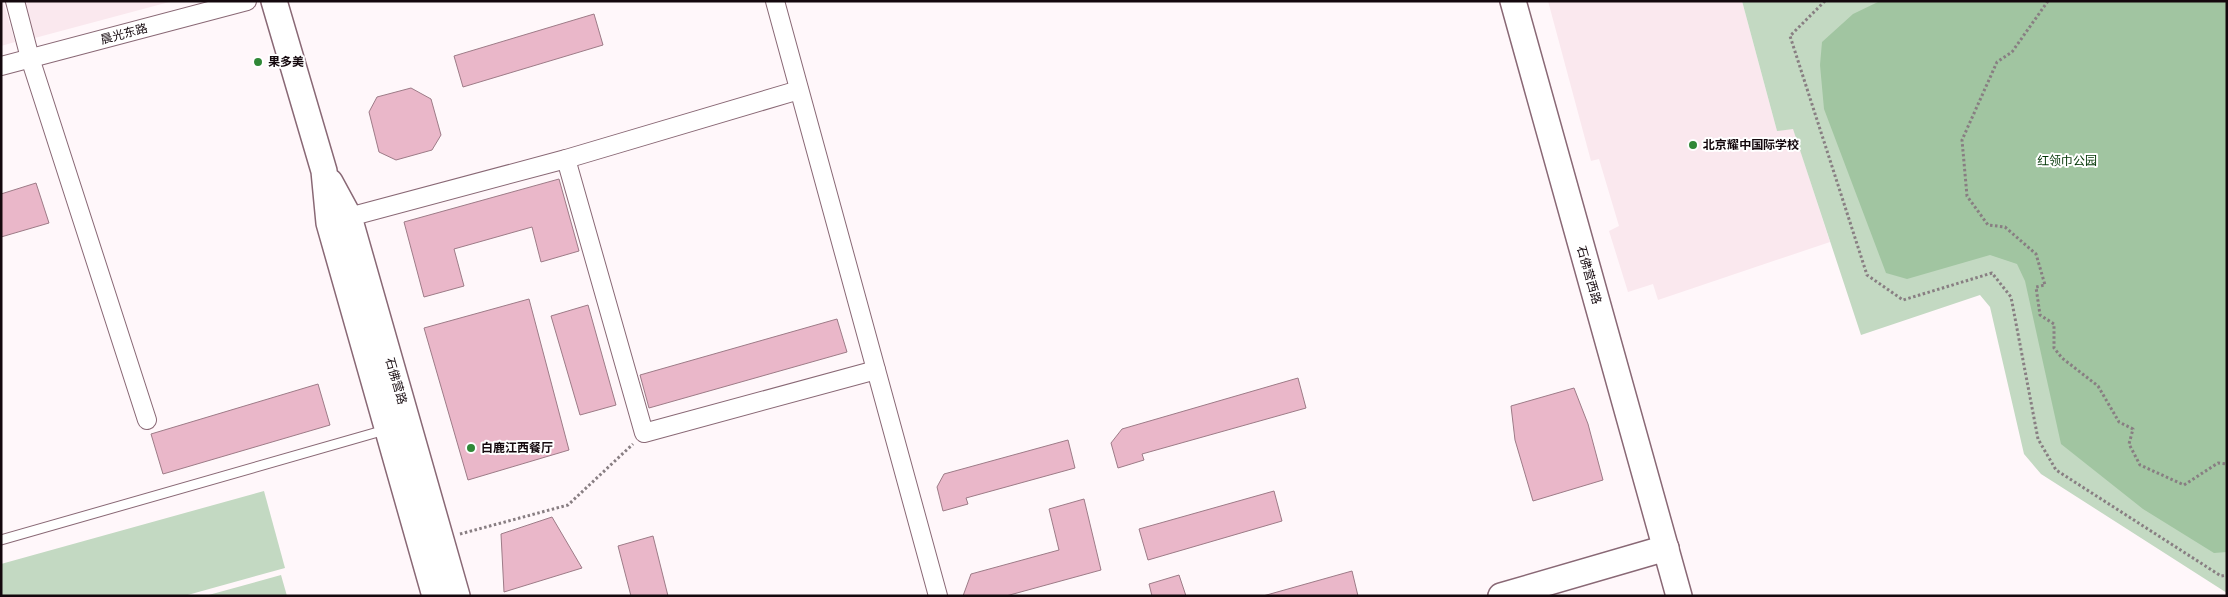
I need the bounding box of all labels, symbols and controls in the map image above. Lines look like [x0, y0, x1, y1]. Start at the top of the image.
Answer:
street label: 晨光东路 [99, 21, 149, 47]
place label: 果多美 [268, 55, 304, 69]
marker: 果多美 [252, 56, 264, 68]
place label: 北京耀中国际学校 [1703, 138, 1799, 152]
marker: 北京耀中国际学校 [1687, 139, 1699, 151]
park label: 红领巾公园 [2037, 154, 2097, 168]
street label: 石佛营西路 [1574, 244, 1604, 306]
street label: 石佛营路 [383, 356, 409, 406]
place label: 白鹿江西餐厅 [481, 441, 553, 455]
marker: 白鹿江西餐厅 [465, 442, 477, 454]

